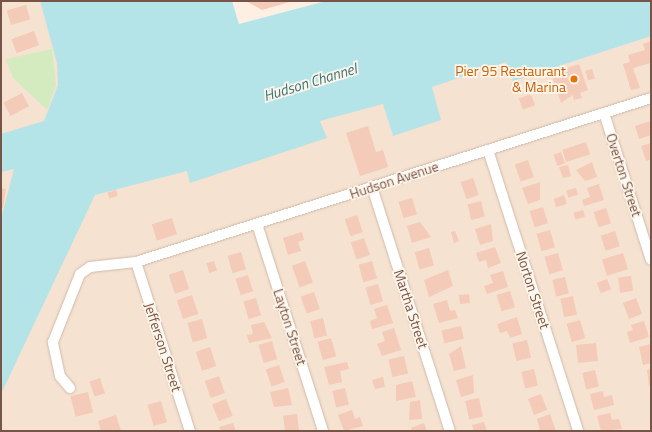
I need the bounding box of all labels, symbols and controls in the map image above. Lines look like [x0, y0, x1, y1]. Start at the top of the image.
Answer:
water label: Hudson Channel [261, 59, 359, 105]
place label: Pier 95 Restaurant & Marina [455, 63, 566, 96]
marker: Pier 95 Restaurant & Marina [569, 74, 579, 84]
street label: Overton Street [603, 131, 645, 219]
street label: Hudson Avenue [347, 158, 441, 202]
street label: Norton Street [513, 249, 553, 331]
street label: Martha Street [390, 267, 432, 351]
street label: Layton Street [270, 287, 310, 367]
street label: Jefferson Street [141, 300, 185, 394]

